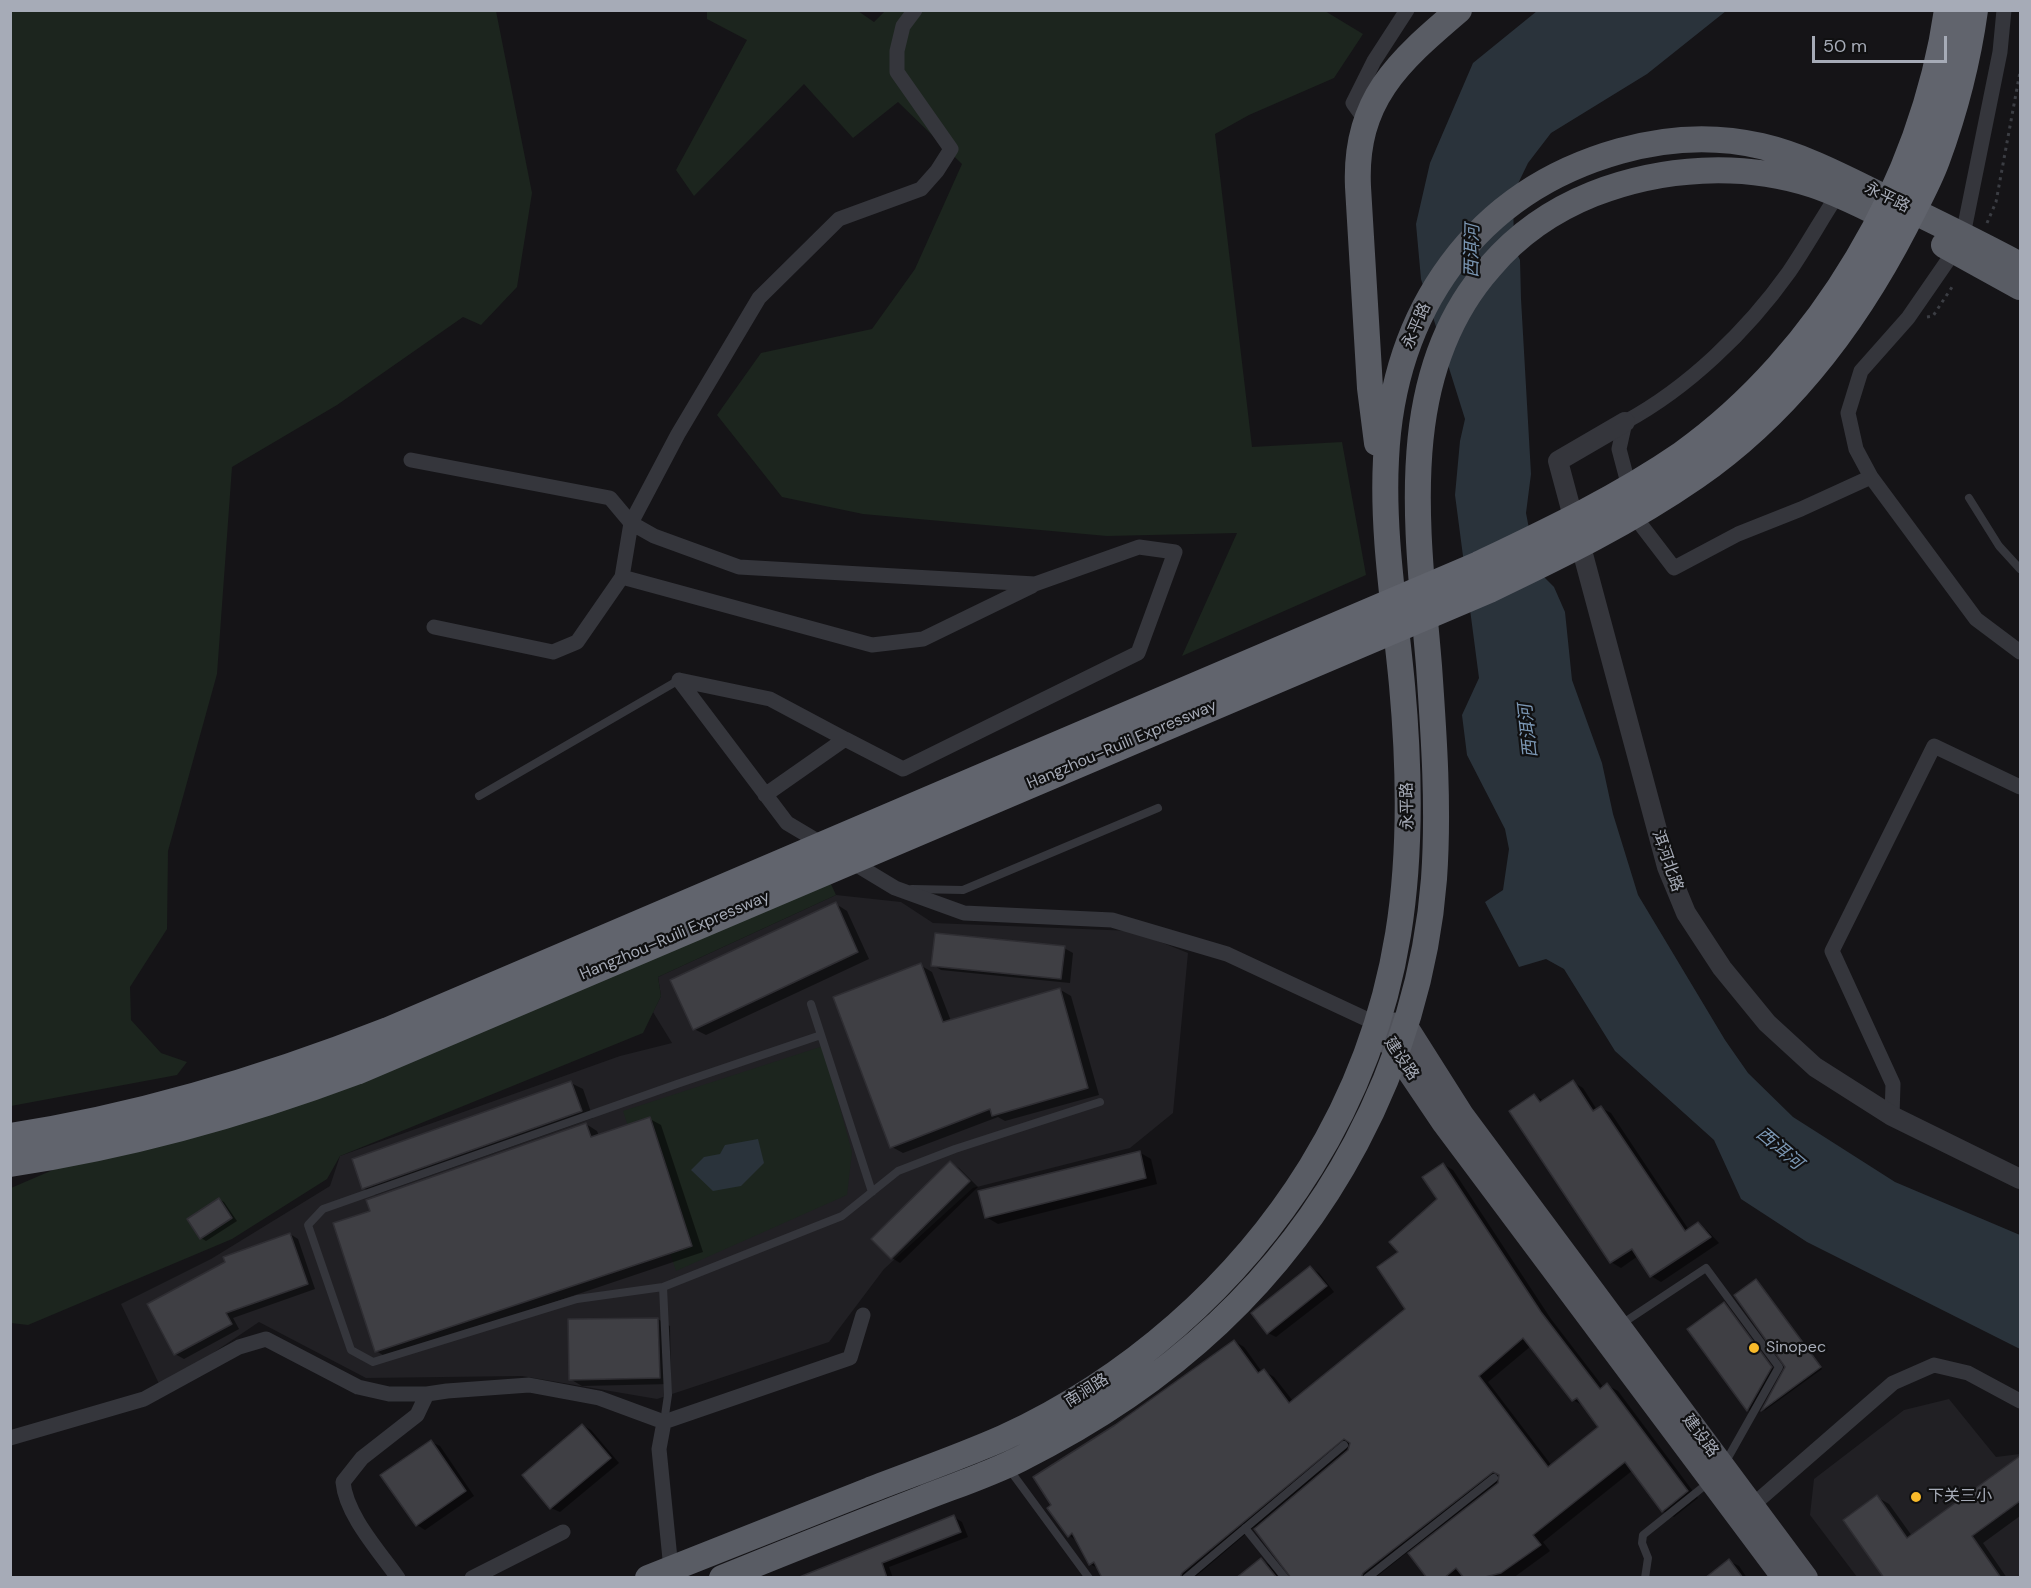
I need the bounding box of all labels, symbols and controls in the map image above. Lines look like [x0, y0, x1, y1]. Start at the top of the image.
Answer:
scale bar [1815, 24, 1950, 62]
text: 50 m [1823, 34, 1867, 58]
street label: 永平路 [1861, 179, 1913, 217]
water label: 西洱河 [1462, 224, 1484, 278]
street label: 永平路 [1399, 300, 1435, 352]
street label: Hangzhou–Ruili Expressway [1024, 696, 1220, 794]
water label: 西洱河 [1515, 703, 1543, 759]
street label: 永平路 [1398, 782, 1418, 830]
street label: 洱河北路 [1648, 828, 1686, 894]
street label: Hangzhou–Ruili Expressway [577, 887, 773, 985]
street label: 建设路 [1380, 1034, 1422, 1084]
water label: 西洱河 [1751, 1123, 1807, 1175]
place label: Sinopec [1766, 1338, 1826, 1358]
marker: Sinopec [1747, 1341, 1761, 1355]
street label: 南涧路 [1062, 1370, 1112, 1412]
street label: 建设路 [1678, 1411, 1722, 1461]
place label: 下关三小 [1928, 1487, 1992, 1507]
marker: 下关三小 [1909, 1490, 1923, 1504]

